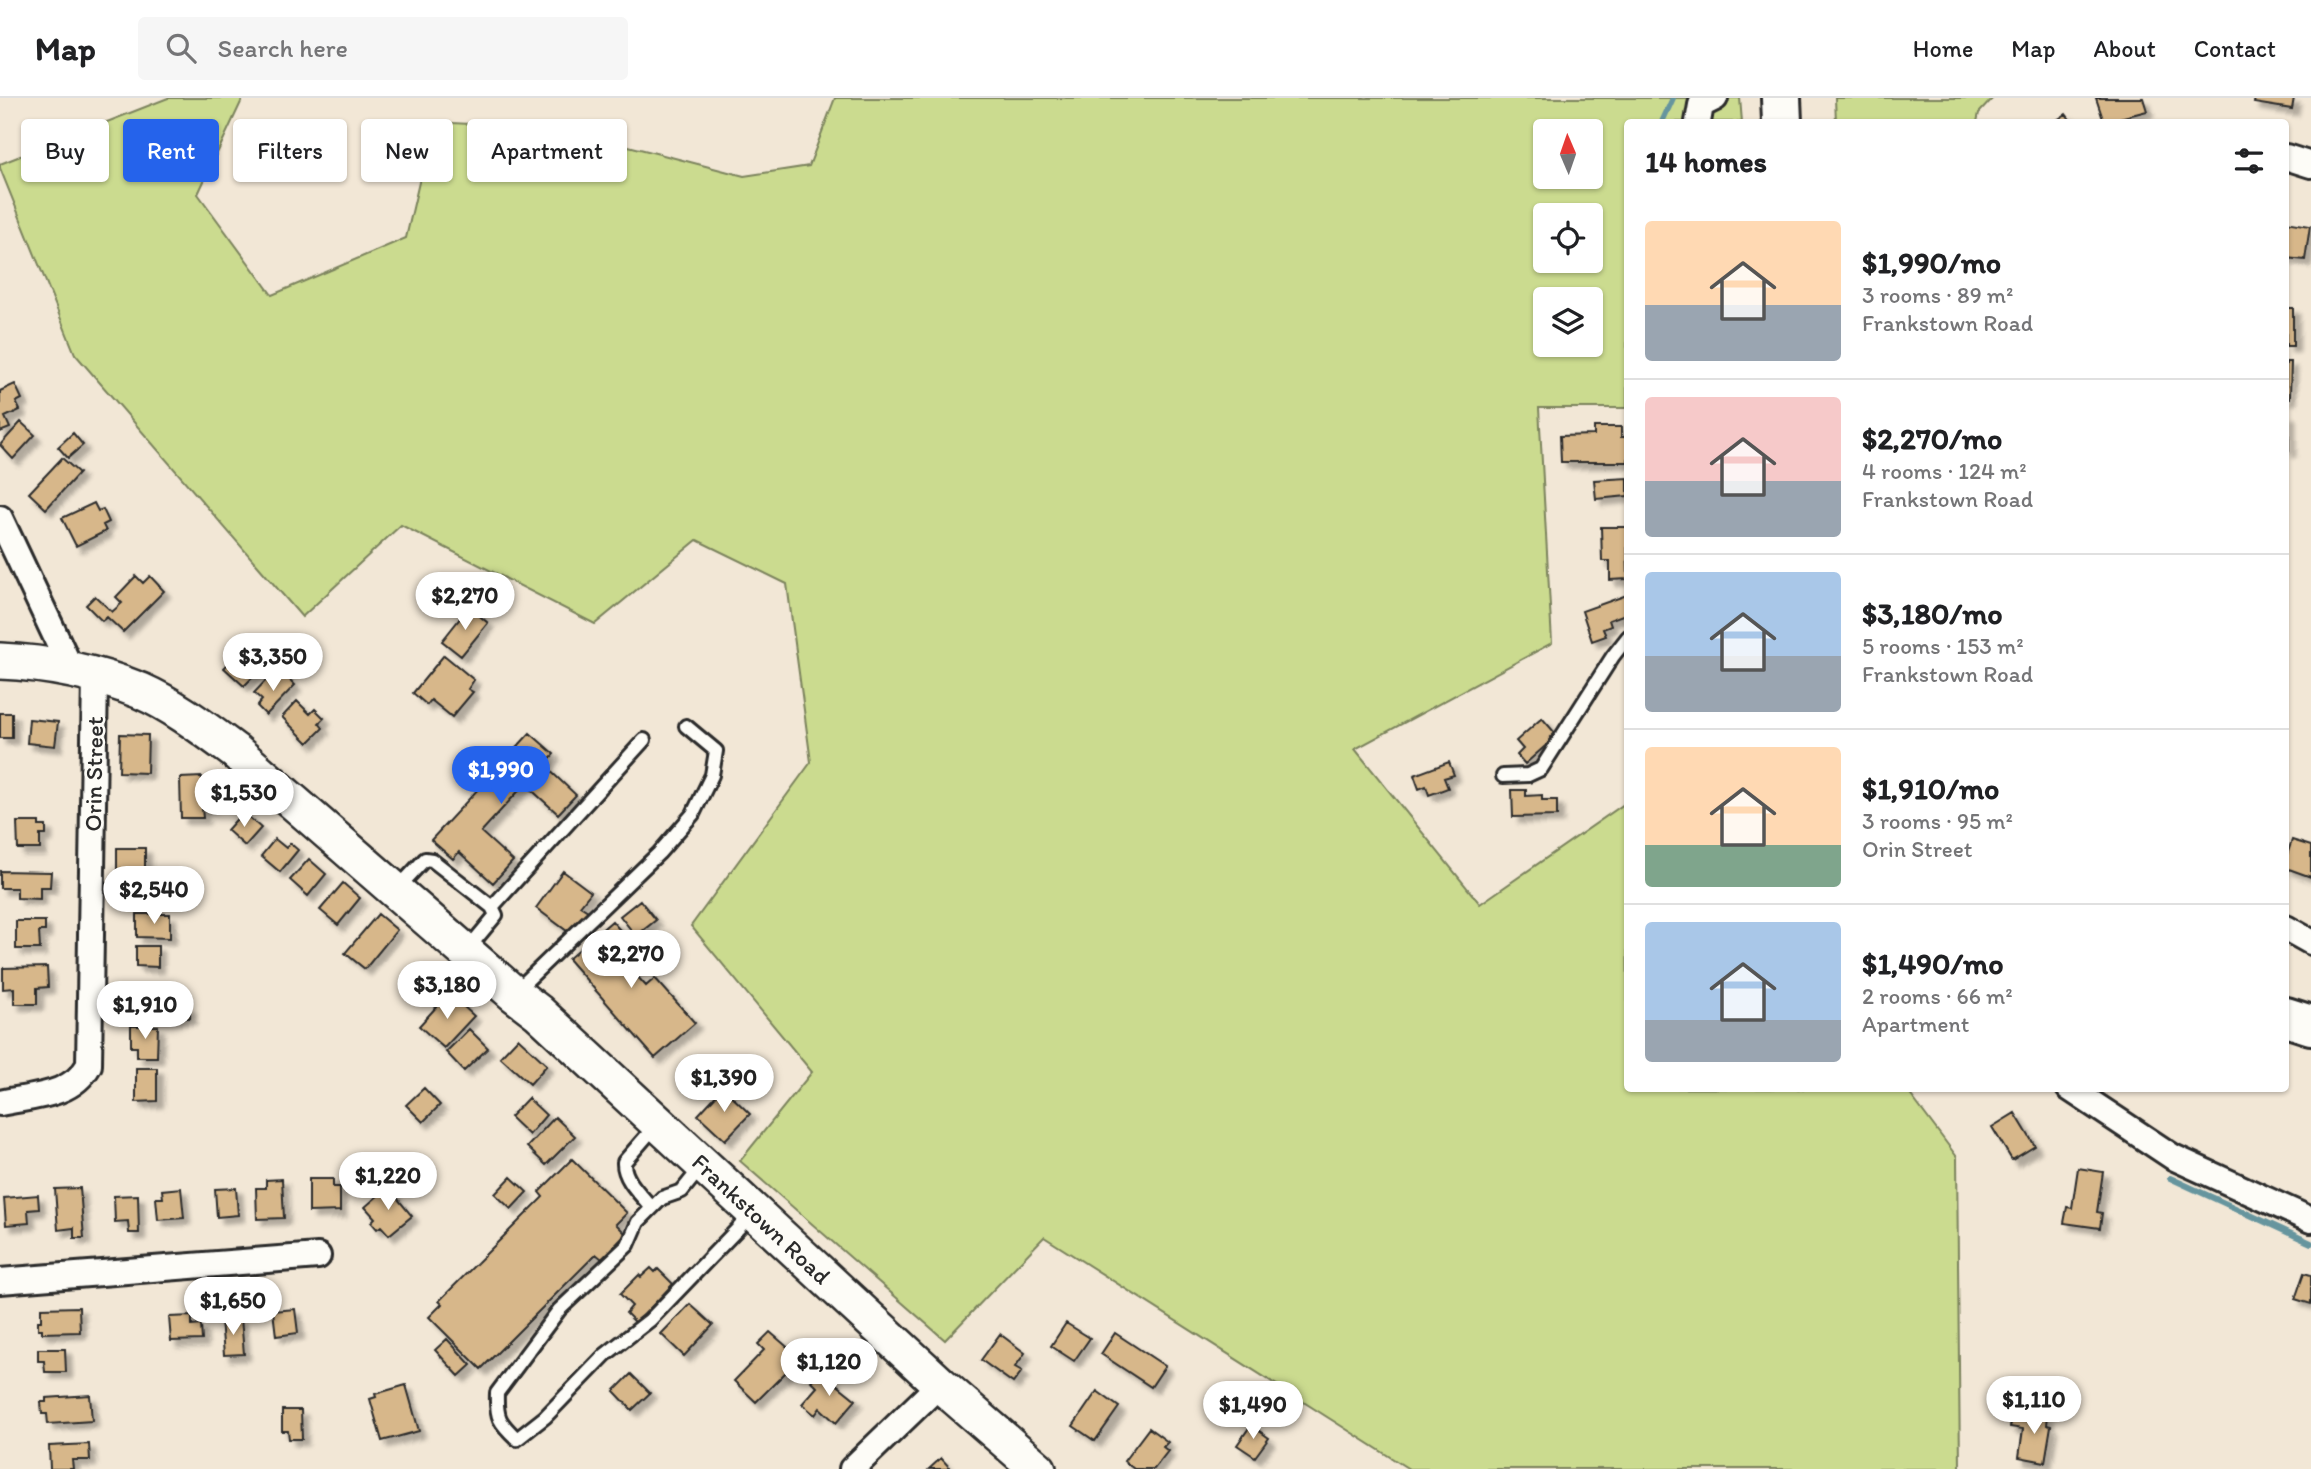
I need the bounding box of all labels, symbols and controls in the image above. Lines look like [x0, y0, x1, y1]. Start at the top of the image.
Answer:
search box [138, 17, 628, 80]
text: Map [35, 29, 96, 68]
icon: search [162, 29, 200, 67]
text: Search here [218, 32, 348, 64]
text: Home [1913, 34, 1973, 63]
text: Map [2011, 34, 2055, 63]
text: About [2093, 34, 2156, 63]
text: Contact [2194, 34, 2276, 63]
chip: Buy [21, 119, 109, 182]
chip: Rent [123, 119, 219, 182]
chip: Filters [233, 119, 347, 182]
chip: New [361, 119, 453, 182]
chip: Apartment [467, 119, 627, 182]
north arrow [1533, 119, 1603, 189]
map controls [1533, 119, 1603, 357]
icon: filters [2230, 142, 2268, 180]
text: 14 homes [1645, 143, 1767, 180]
button: locate [1533, 203, 1603, 273]
text: $1,990/mo [1862, 244, 2001, 281]
icon: home [1701, 249, 1785, 333]
text: 3 rooms · 89 m² [1862, 281, 2013, 309]
button: layers [1533, 287, 1603, 357]
text: Frankstown Road [1862, 309, 2033, 337]
text: $2,270/mo [1862, 420, 2002, 457]
icon: home [1701, 425, 1785, 509]
text: 4 rooms · 124 m² [1862, 457, 2027, 485]
text: Frankstown Road [1862, 485, 2033, 513]
pin: $2,270 [408, 573, 522, 632]
text: $2,270 [432, 581, 498, 609]
text: $3,180/mo [1862, 595, 2003, 632]
icon: home [1701, 600, 1785, 684]
text: 5 rooms · 153 m² [1862, 632, 2024, 660]
pin: $3,350 [216, 634, 330, 693]
text: $3,350 [239, 642, 307, 670]
text: Frankstown Road [1862, 660, 2033, 688]
street label: Orin Street [78, 716, 109, 832]
pin: $1,990 [444, 746, 558, 806]
text: $1,990 [468, 755, 534, 783]
pin: $1,530 [187, 770, 301, 829]
text: $1,910/mo [1862, 770, 1999, 807]
icon: home [1701, 775, 1785, 859]
text: $1,530 [211, 778, 277, 806]
text: 3 rooms · 95 m² [1862, 807, 2013, 835]
text: Orin Street [1862, 835, 1972, 863]
pin: $2,540 [97, 866, 211, 926]
text: $2,540 [119, 875, 189, 903]
pin: $2,270 [574, 930, 688, 990]
text: $2,270 [598, 939, 664, 967]
text: $1,490/mo [1862, 945, 2004, 982]
icon: home [1701, 950, 1785, 1034]
pin: $3,180 [390, 962, 504, 1021]
text: $3,180 [413, 970, 481, 998]
pin: $1,910 [88, 982, 202, 1041]
text: 2 rooms · 66 m² [1862, 982, 2013, 1010]
text: $1,910 [113, 990, 177, 1018]
text: Apartment [1862, 1010, 1969, 1038]
pin: $1,390 [667, 1054, 781, 1114]
text: $1,390 [691, 1063, 757, 1091]
street label: Frankstown Road [686, 1147, 837, 1290]
pin: $1,220 [331, 1152, 445, 1212]
text: $1,220 [355, 1161, 421, 1189]
pin: $1,650 [176, 1278, 290, 1337]
text: $1,650 [200, 1286, 266, 1314]
pin: $1,120 [772, 1338, 886, 1398]
text: $1,120 [797, 1347, 861, 1375]
pin: $1,110 [1977, 1376, 2091, 1436]
pin: $1,490 [1196, 1382, 1310, 1441]
text: $1,110 [2002, 1385, 2066, 1413]
text: $1,490 [1219, 1390, 1287, 1418]

